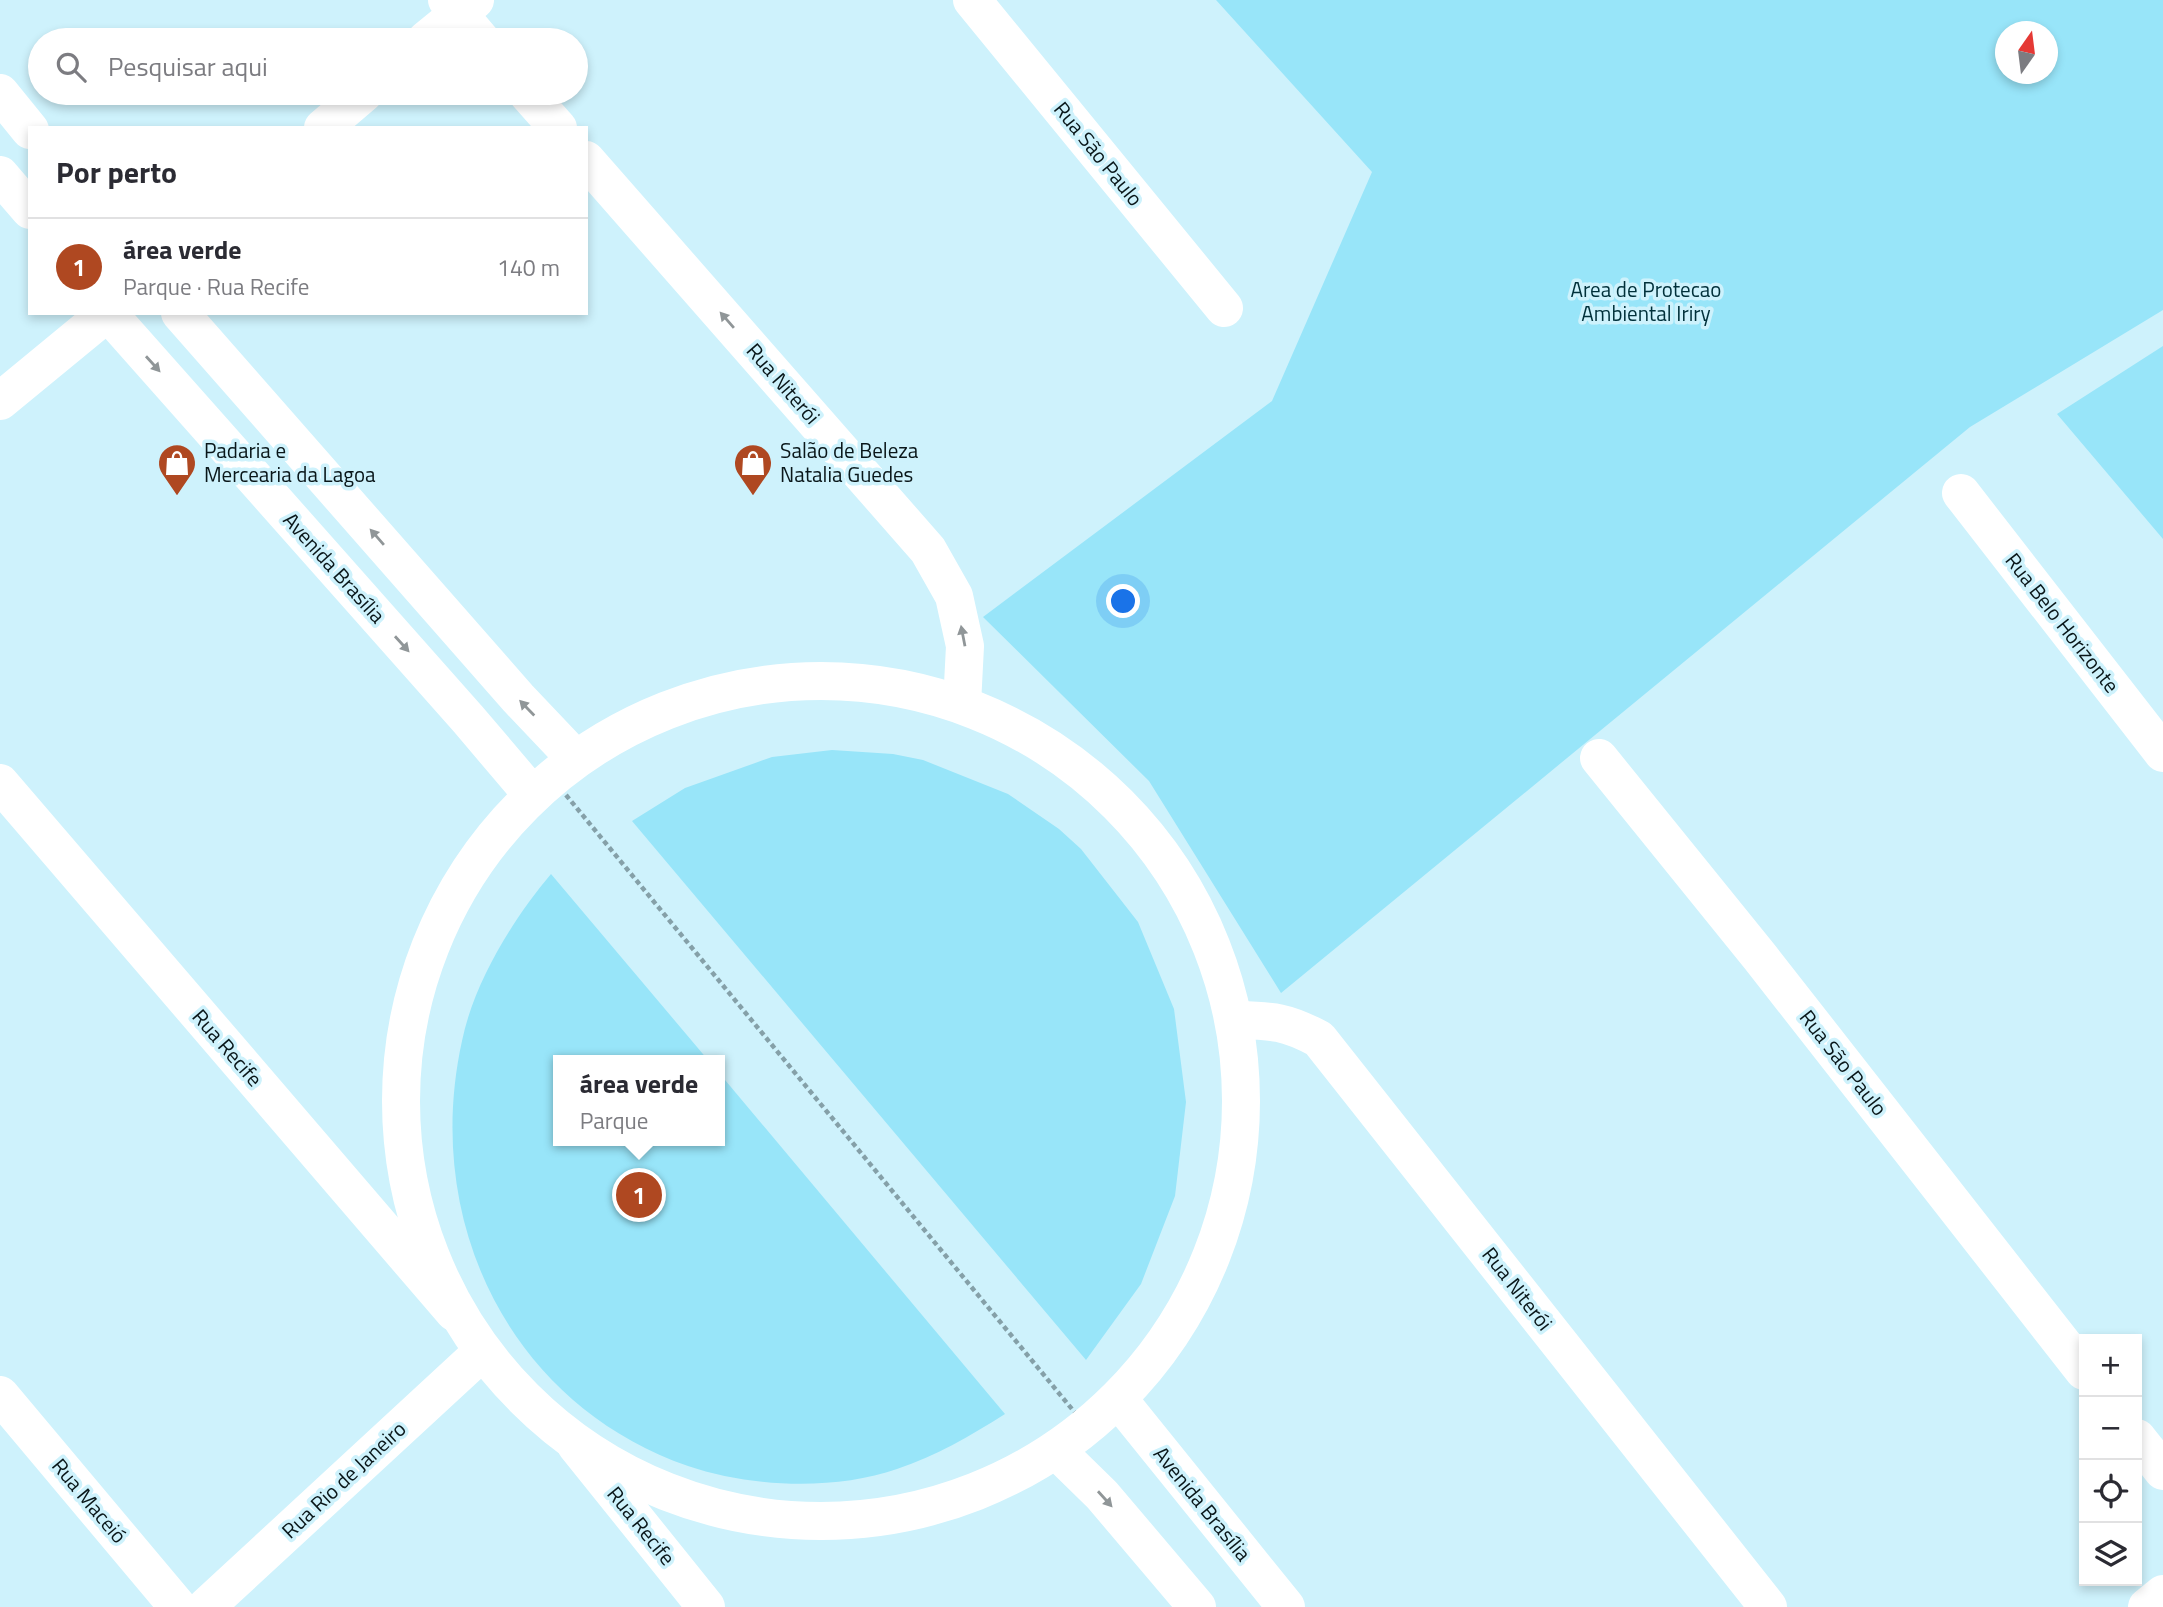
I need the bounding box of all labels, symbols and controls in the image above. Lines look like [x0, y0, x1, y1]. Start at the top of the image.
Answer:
north arrow [1995, 21, 2058, 84]
search box [28, 28, 588, 105]
text: Pesquisar aqui [108, 47, 268, 86]
icon: search [52, 48, 90, 86]
street label: Rua São Paulo [1046, 94, 1151, 213]
text: Por perto [56, 149, 177, 195]
text: área verde [123, 230, 241, 269]
text: 1 [73, 250, 85, 285]
text: 140 m [497, 250, 560, 285]
text: Parque · Rua Recife [123, 269, 309, 304]
park label: Area de Protecao Ambiental Iriry [1571, 273, 1721, 329]
one-way arrow [719, 311, 735, 329]
street label: Rua Niterói [739, 336, 828, 431]
one-way arrow [145, 355, 161, 373]
place label: Padaria e Mercearia da Lagoa [204, 434, 376, 490]
place label: Salão de Beleza Natalia Guedes [780, 434, 919, 490]
shop icon: Padaria e Mercearia da Lagoa [156, 442, 198, 497]
shop icon: Salão de Beleza Natalia Guedes [732, 442, 774, 497]
street label: Avenida Brasília [276, 505, 394, 630]
one-way arrow [369, 529, 385, 546]
street label: Rua Belo Horizonte [1998, 546, 2128, 699]
your location [1106, 584, 1140, 618]
one-way arrow [957, 625, 968, 647]
one-way arrow [394, 636, 409, 653]
one-way arrow [519, 700, 535, 717]
street label: Rua Recife [185, 1002, 271, 1093]
street label: Rua São Paulo [1792, 1003, 1895, 1122]
popup [553, 1055, 725, 1146]
text: área verde [580, 1064, 698, 1103]
text: Parque [580, 1103, 648, 1138]
pin: 1 [616, 1169, 662, 1221]
street label: Rua Niterói [1475, 1240, 1561, 1337]
map controls [2079, 1334, 2142, 1586]
button: + [2079, 1334, 2142, 1397]
button: − [2079, 1397, 2142, 1460]
street label: Rua Rio de Janeiro [274, 1413, 413, 1546]
street label: Avenida Brasília [1146, 1439, 1260, 1568]
street label: Rua Maceió [45, 1451, 135, 1550]
button: locate [2079, 1460, 2142, 1523]
street label: Rua Recife [600, 1479, 684, 1572]
one-way arrow [1097, 1490, 1113, 1507]
button: layers [2079, 1523, 2142, 1586]

